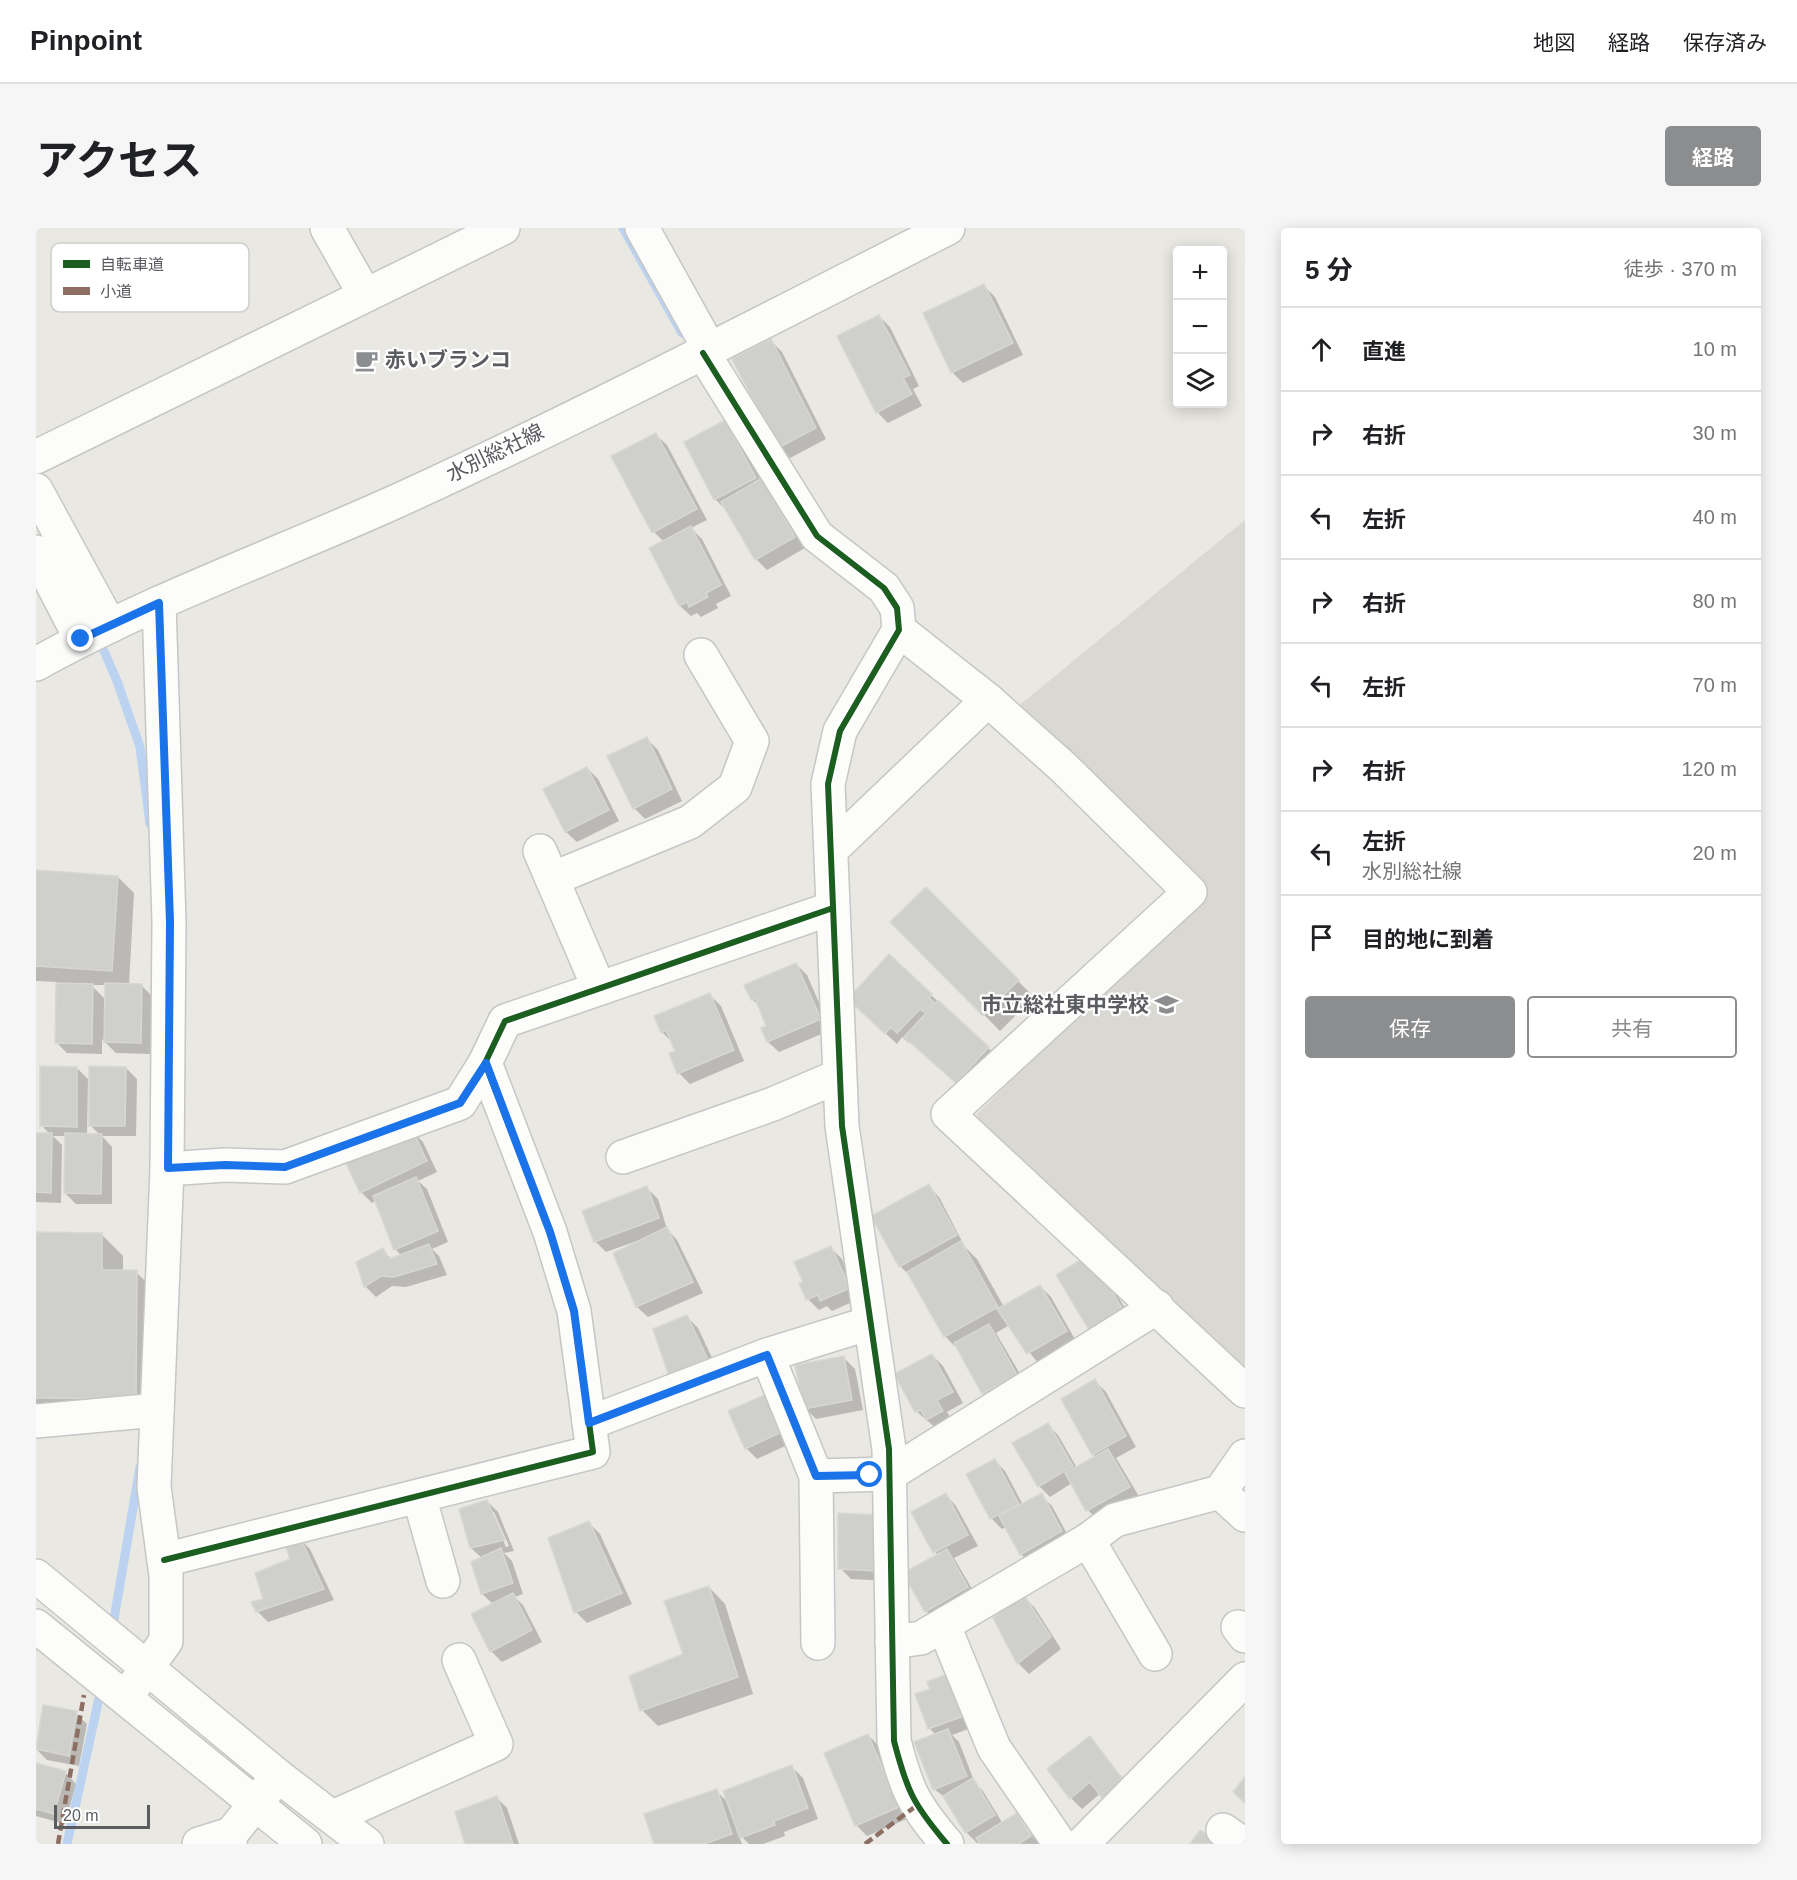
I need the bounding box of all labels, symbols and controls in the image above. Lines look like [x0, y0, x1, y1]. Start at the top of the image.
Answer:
text: Pinpoint [30, 25, 142, 56]
text: 地図 [1533, 31, 1575, 54]
text: 経路 [1608, 31, 1650, 54]
text: 保存済み [1683, 31, 1767, 54]
button: 経路 [1665, 126, 1761, 186]
text: アクセス [36, 137, 202, 184]
legend [51, 243, 249, 312]
map controls [1173, 246, 1227, 408]
button: + [1173, 246, 1227, 300]
text: 5 分 [1305, 255, 1353, 285]
text: 自転車道 [100, 256, 164, 273]
text: 徒歩 · 370 m [1624, 258, 1737, 280]
text: 小道 [100, 283, 132, 300]
button: − [1173, 300, 1227, 354]
icon: ahead [1305, 333, 1338, 366]
text: 10 m [1693, 338, 1737, 360]
text: 直進 [1362, 339, 1406, 364]
cafe icon: 赤いブランコ [354, 347, 380, 373]
place label: 赤いブランコ [385, 348, 511, 371]
button: layers [1173, 354, 1227, 408]
icon: right [1305, 417, 1338, 450]
street label: 水別総社線 [443, 419, 547, 486]
text: 30 m [1693, 422, 1737, 444]
text: 右折 [1362, 423, 1406, 448]
icon: left [1305, 501, 1338, 534]
text: 40 m [1693, 506, 1737, 528]
text: 左折 [1362, 507, 1406, 532]
icon: right [1305, 585, 1338, 618]
text: 80 m [1693, 590, 1737, 612]
text: 右折 [1362, 591, 1406, 616]
route end [67, 625, 93, 651]
icon: left [1305, 669, 1338, 702]
text: 70 m [1693, 674, 1737, 696]
text: 左折 [1362, 675, 1406, 700]
icon: right [1305, 753, 1338, 786]
text: 120 m [1681, 758, 1737, 780]
text: 右折 [1362, 759, 1406, 784]
text: 左折 [1362, 829, 1406, 854]
icon: left [1305, 837, 1338, 870]
text: 20 m [1693, 842, 1737, 864]
text: 水別総社線 [1362, 860, 1462, 882]
icon: arrive [1305, 921, 1338, 954]
text: 目的地に到着 [1362, 927, 1494, 952]
school or university icon: 市立総社東中学校 [1154, 992, 1180, 1018]
place label: 市立総社東中学校 [981, 993, 1149, 1016]
button: 保存 [1305, 996, 1515, 1058]
button: 共有 [1527, 996, 1737, 1058]
route start [856, 1461, 882, 1487]
scale bar [54, 1802, 150, 1830]
text: 20 m [63, 1807, 99, 1824]

